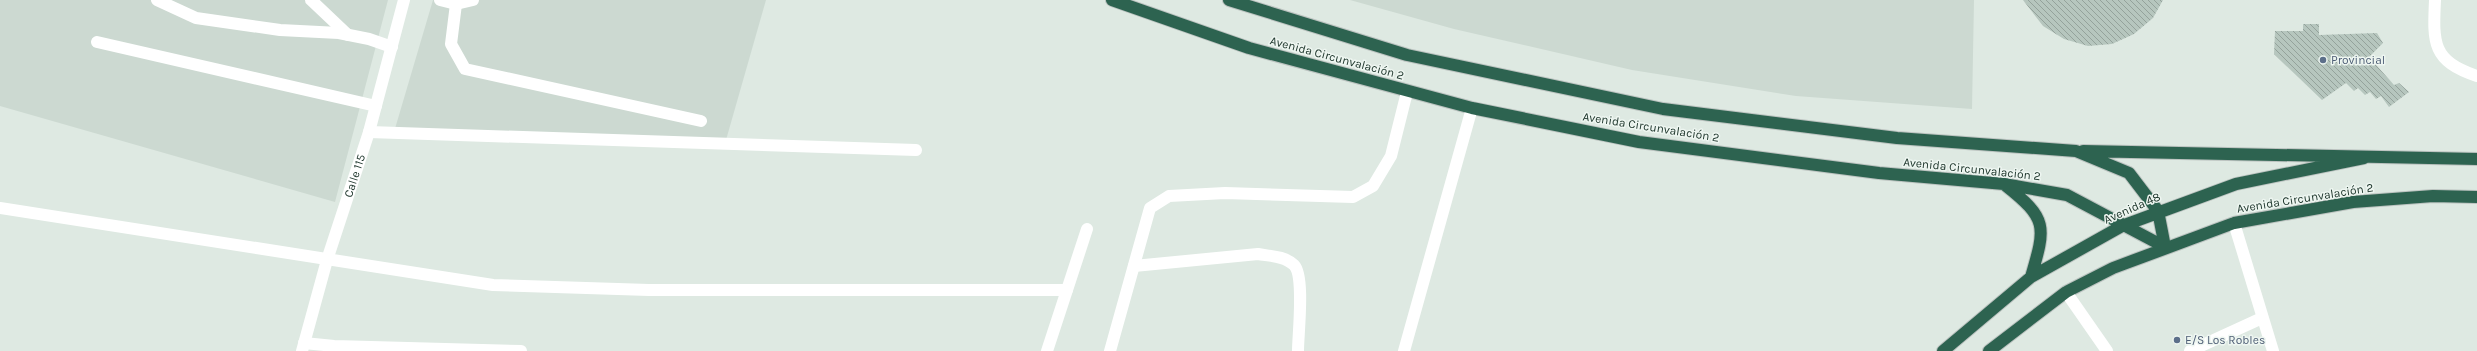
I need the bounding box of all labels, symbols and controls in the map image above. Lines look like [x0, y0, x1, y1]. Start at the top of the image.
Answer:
street label: Avenida Circunvalación 2 [1268, 33, 1406, 83]
place label: Provincial [2331, 53, 2385, 67]
marker: Provincial [2318, 55, 2328, 65]
street label: Avenida Circunvalación 2 [1582, 109, 1720, 145]
street label: Calle 115 [341, 152, 368, 199]
street label: Avenida Circunvalación 2 [1903, 155, 2041, 183]
street label: Avenida Circunvalación 2 [2236, 180, 2374, 216]
street label: Avenida 48 [2102, 189, 2162, 227]
place label: E/S Los Robles [2185, 333, 2265, 347]
marker: E/S Los Robles [2172, 335, 2182, 345]

